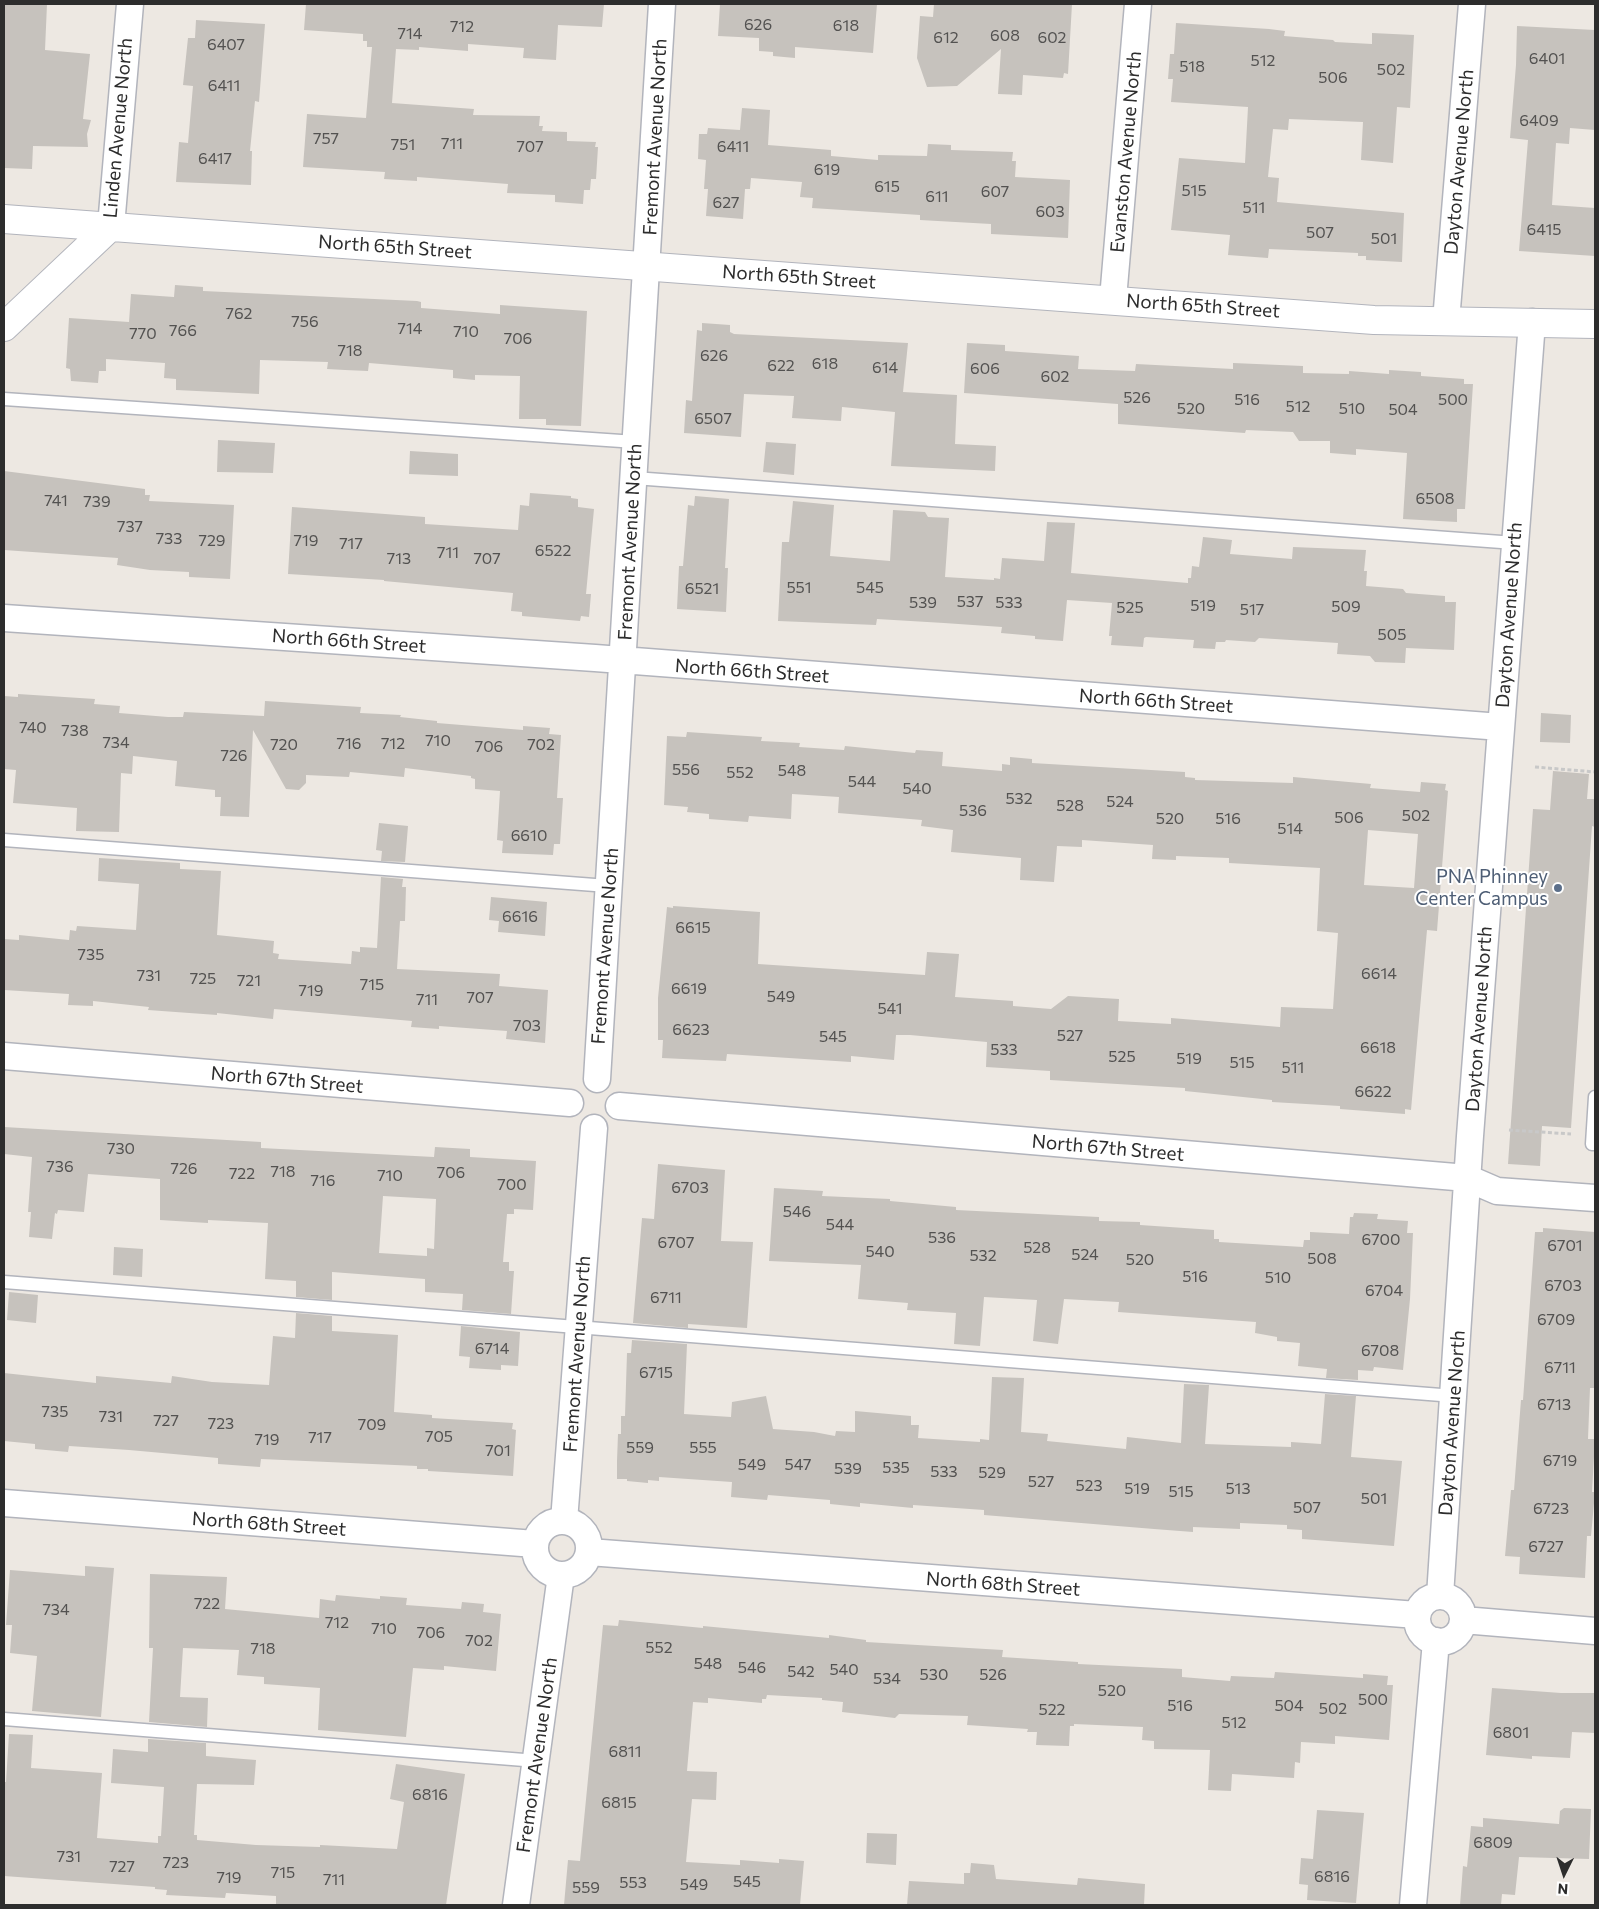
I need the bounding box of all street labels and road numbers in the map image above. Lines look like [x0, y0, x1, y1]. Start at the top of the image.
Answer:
street label: Linden Avenue North [99, 37, 137, 219]
street label: Fremont Avenue North [638, 38, 672, 236]
street label: Evanston Avenue North [1106, 50, 1146, 254]
street label: Dayton Avenue North [1440, 68, 1478, 256]
street label: North 65th Street [317, 230, 473, 264]
street label: North 65th Street [721, 260, 877, 294]
street label: North 65th Street [1125, 289, 1281, 323]
street label: Fremont Avenue North [613, 443, 647, 641]
street label: Dayton Avenue North [1491, 521, 1527, 709]
street label: North 66th Street [271, 624, 427, 658]
street label: North 66th Street [674, 654, 830, 688]
street label: North 66th Street [1078, 684, 1234, 718]
street label: Fremont Avenue North [587, 847, 623, 1045]
street label: Dayton Avenue North [1461, 925, 1497, 1113]
street label: North 67th Street [210, 1062, 364, 1098]
street label: North 67th Street [1031, 1130, 1185, 1166]
street label: Fremont Avenue North [559, 1255, 595, 1453]
street label: Dayton Avenue North [1434, 1329, 1470, 1517]
street label: North 68th Street [191, 1507, 347, 1541]
street label: North 68th Street [925, 1567, 1081, 1601]
street label: Fremont Avenue North [512, 1656, 562, 1854]

